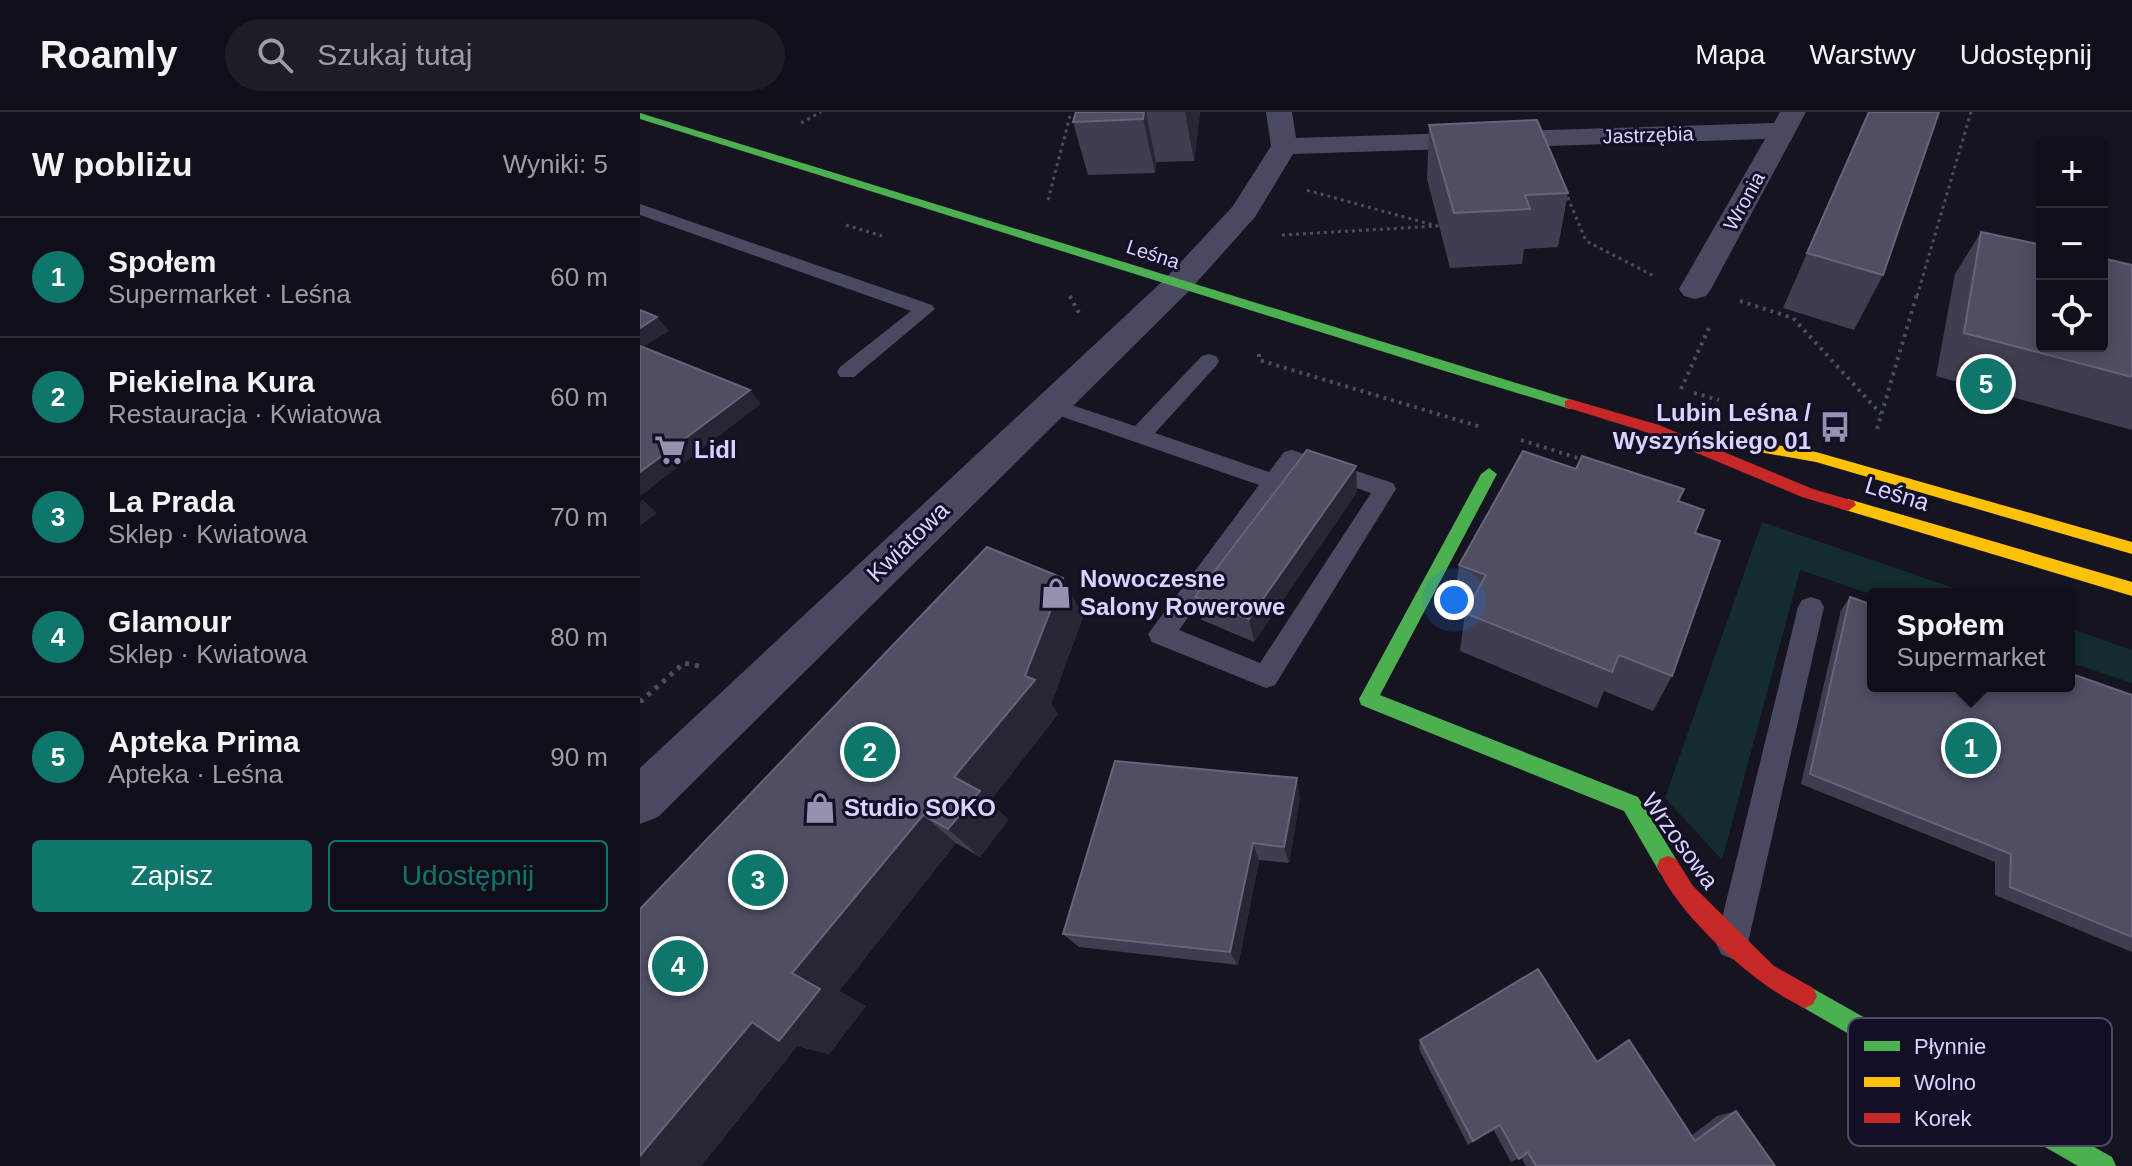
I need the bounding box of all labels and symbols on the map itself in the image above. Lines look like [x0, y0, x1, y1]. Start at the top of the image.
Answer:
street label: Jastrzębia [1602, 122, 1695, 148]
street label: Wronia [1719, 167, 1769, 234]
street label: Leśna [1124, 235, 1183, 273]
pin: 5 [1960, 354, 2012, 414]
place label: Lubin Leśna / Wyszyńskiego 01 [1613, 399, 1811, 454]
bus stop icon: Lubin Leśna / Wyszyńskiego 01 [1818, 410, 1852, 444]
supermarket icon: Lidl [653, 433, 687, 467]
place label: Lidl [694, 436, 737, 463]
street label: Leśna [1862, 471, 1933, 516]
street label: Kwiatowa [861, 496, 954, 587]
place label: Nowoczesne Salony Rowerowe [1080, 565, 1285, 620]
shop icon: Nowoczesne Salony Rowerowe [1039, 576, 1073, 610]
your location [1434, 580, 1474, 620]
pin: 1 [1945, 718, 1997, 778]
pin: 2 [844, 722, 896, 782]
street label: Wrzosowa [1637, 788, 1725, 894]
shop icon: Studio SOKO [803, 791, 837, 825]
place label: Studio SOKO [844, 794, 996, 821]
pin: 3 [732, 850, 784, 910]
pin: 4 [652, 936, 704, 996]
legend [1848, 1018, 2112, 1146]
text: Płynnie [1914, 1034, 1986, 1059]
text: Wolno [1914, 1070, 1976, 1095]
text: Korek [1914, 1106, 1972, 1131]

